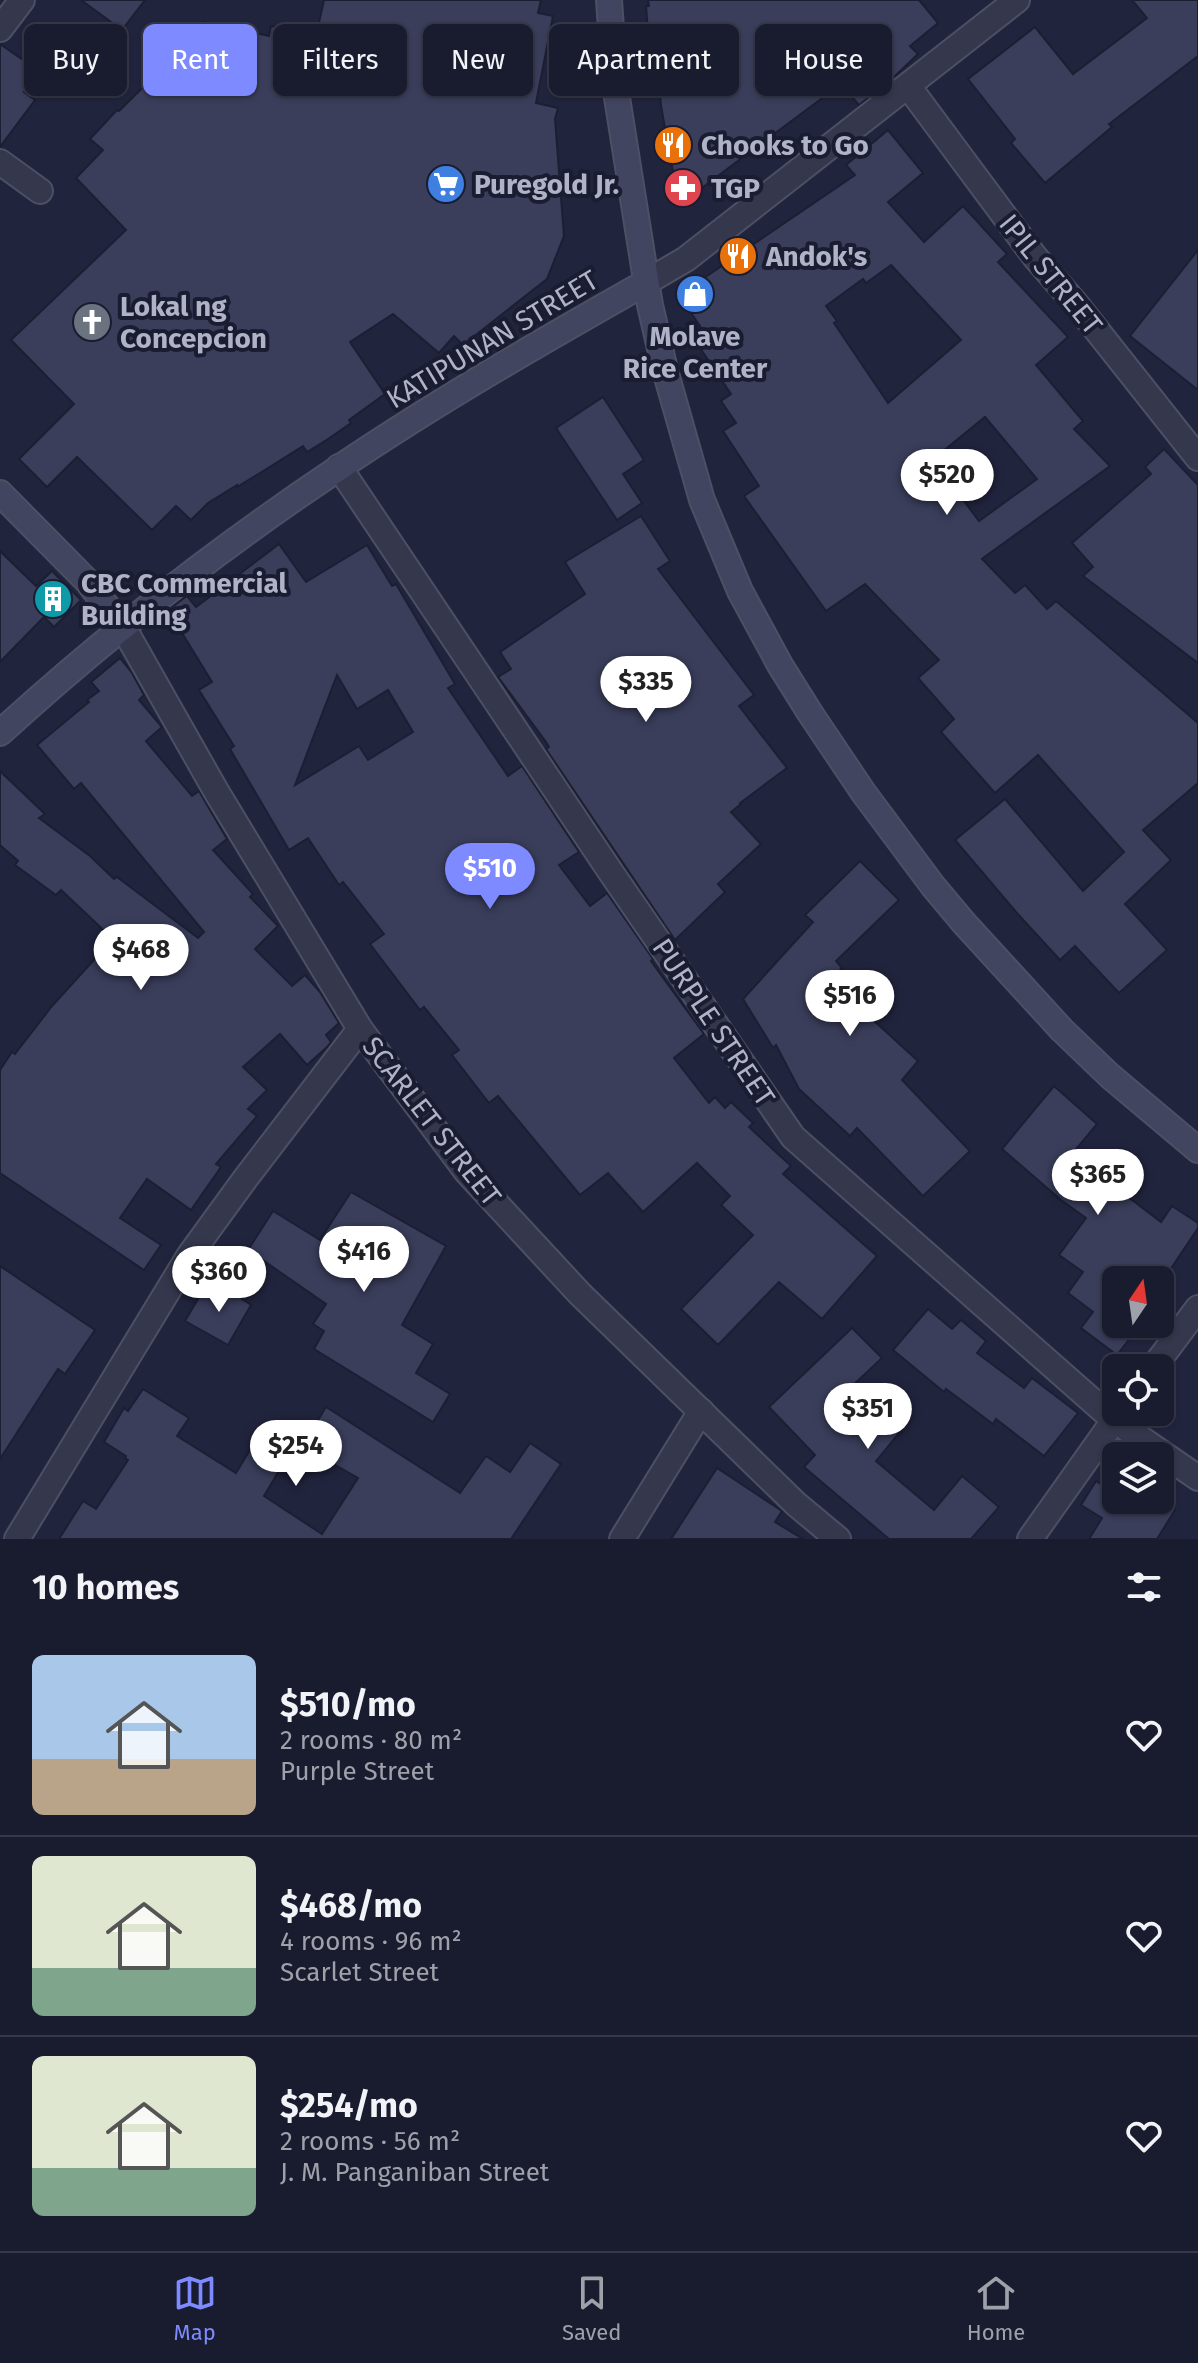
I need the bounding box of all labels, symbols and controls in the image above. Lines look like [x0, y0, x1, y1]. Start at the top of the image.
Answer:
chip: Buy [24, 24, 127, 96]
chip: Rent [143, 24, 257, 96]
chip: Filters [273, 24, 407, 96]
chip: New [423, 24, 533, 96]
chip: Apartment [549, 24, 739, 96]
chip: House [755, 24, 892, 96]
restaurant icon: Chooks to Go [652, 124, 694, 166]
place label: Chooks to Go [701, 129, 869, 162]
supermarket icon: Puregold Jr. [425, 163, 467, 205]
pharmacy icon: TGP [662, 167, 704, 209]
place label: Puregold Jr. [474, 168, 619, 201]
place label: TGP [711, 172, 760, 205]
street label: IPIL STREET [992, 208, 1109, 341]
restaurant icon: Andok's [717, 235, 759, 277]
place label: Andok's [765, 240, 867, 273]
street label: KATIPUNAN STREET [381, 263, 604, 416]
shop icon: Molave Rice Center [674, 273, 716, 315]
place label: Lokal ng Concepcion [120, 290, 267, 355]
church icon: Lokal ng Concepcion [71, 301, 113, 343]
place label: Molave Rice Center [623, 320, 768, 385]
pin: $520 [900, 449, 994, 517]
text: $520 [919, 459, 975, 490]
place label: CBC Commercial Building [81, 567, 288, 632]
building icon: CBC Commercial Building [32, 578, 74, 620]
pin: $335 [599, 656, 693, 724]
text: $335 [618, 666, 674, 697]
pin: $510 [443, 843, 537, 911]
text: $510 [463, 853, 517, 884]
pin: $468 [94, 924, 188, 992]
street label: PURPLE STREET [645, 932, 782, 1113]
text: $468 [112, 934, 170, 965]
pin: $516 [803, 970, 897, 1038]
text: $516 [823, 980, 877, 1011]
street label: SCARLET STREET [355, 1030, 508, 1213]
pin: $365 [1051, 1149, 1145, 1217]
text: $365 [1070, 1159, 1126, 1190]
pin: $416 [317, 1226, 411, 1294]
text: $416 [337, 1236, 391, 1267]
pin: $360 [172, 1246, 266, 1314]
text: $360 [190, 1256, 248, 1287]
north arrow [1102, 1266, 1174, 1338]
map controls [1102, 1266, 1174, 1514]
button: locate [1102, 1354, 1174, 1426]
pin: $351 [821, 1383, 915, 1451]
text: $351 [842, 1393, 894, 1424]
pin: $254 [249, 1420, 343, 1488]
text: $254 [268, 1430, 324, 1461]
button: layers [1102, 1442, 1174, 1514]
icon: filters [1122, 1565, 1166, 1609]
text: 10 homes [32, 1567, 179, 1608]
text: $510/mo [280, 1684, 416, 1725]
icon: home [96, 1687, 192, 1783]
icon: heart [1122, 1713, 1166, 1757]
text: 2 rooms · 80 m² [280, 1725, 462, 1756]
text: Purple Street [280, 1756, 434, 1787]
text: $468/mo [280, 1885, 422, 1926]
icon: home [96, 1888, 192, 1984]
icon: heart [1122, 1914, 1166, 1958]
text: 4 rooms · 96 m² [280, 1926, 462, 1957]
text: Scarlet Street [280, 1957, 439, 1988]
text: $254/mo [280, 2085, 418, 2126]
icon: home [96, 2088, 192, 2184]
icon: heart [1122, 2114, 1166, 2158]
text: 2 rooms · 56 m² [280, 2126, 460, 2157]
text: J. M. Panganiban Street [280, 2157, 549, 2188]
tab: Map [173, 2271, 217, 2346]
tab: Saved [562, 2271, 621, 2346]
tab: Home [967, 2271, 1025, 2346]

